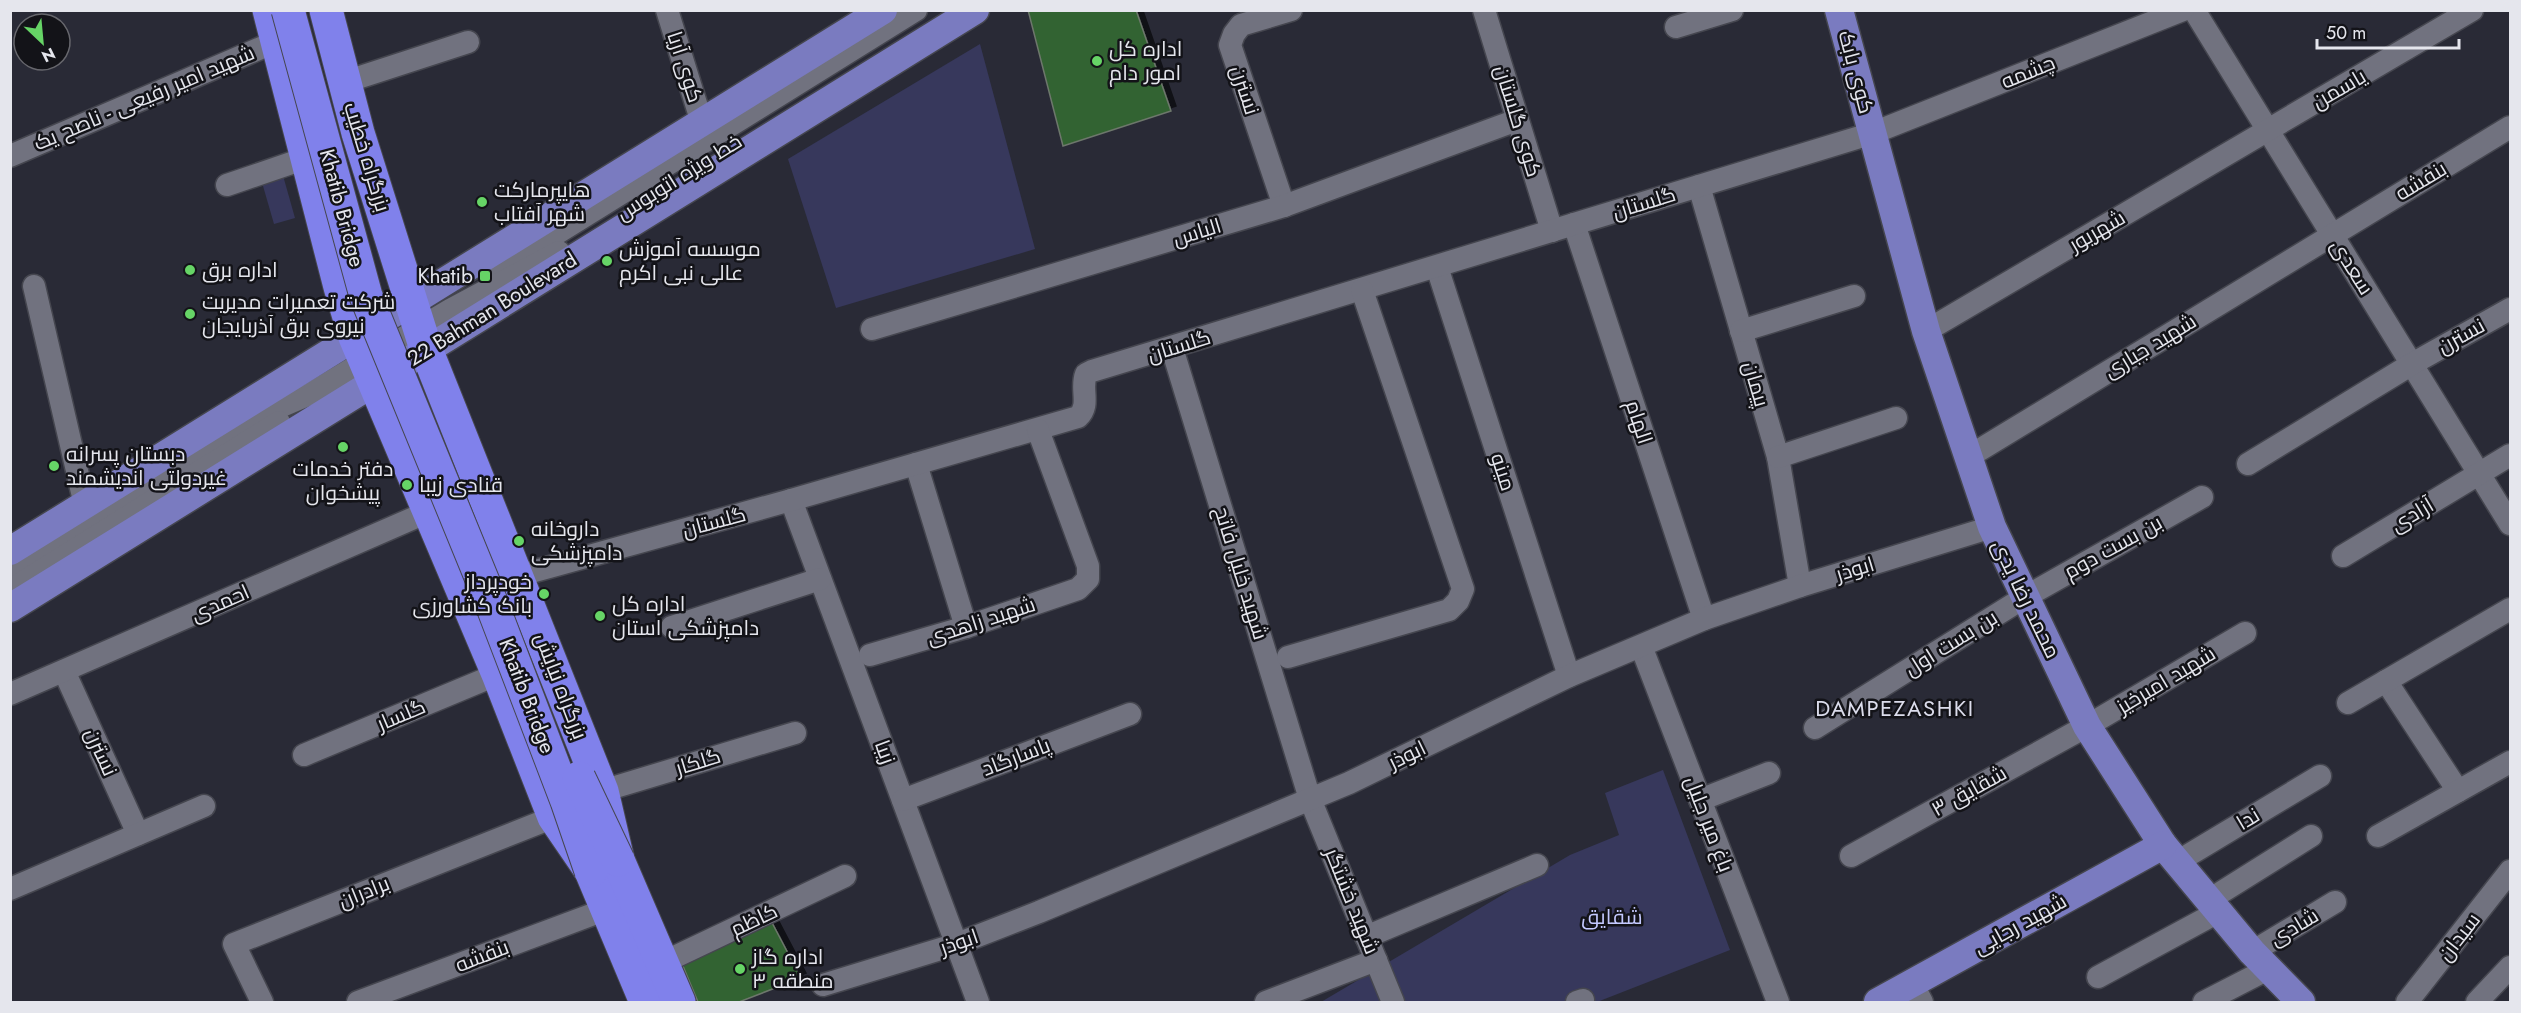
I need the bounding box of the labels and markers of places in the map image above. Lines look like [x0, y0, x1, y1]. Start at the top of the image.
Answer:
place label: اداره کل امور دام [1109, 34, 1182, 88]
marker: اداره کل امور دام [1090, 54, 1104, 68]
place label: هایپرمارکت شهر آفتاب [494, 175, 590, 229]
marker: هایپرمارکت شهر آفتاب [475, 195, 489, 209]
place label: موسسه آموزش عالی نبی اکرم [619, 234, 761, 288]
marker: موسسه آموزش عالی نبی اکرم [600, 254, 614, 268]
place label: اداره برق [202, 255, 278, 285]
place label: Khatib [418, 261, 473, 291]
marker: اداره برق [183, 263, 197, 277]
marker: Khatib [478, 269, 492, 283]
place label: شرکت تعمیرات مدیریت نیروی برق آذربایجان [202, 287, 395, 341]
marker: شرکت تعمیرات مدیریت نیروی برق آذربایجان [183, 307, 197, 321]
place label: دبستان پسرانه غیردولتی اندیشمند [66, 439, 227, 493]
marker: دفتر خدمات پیشخوان [336, 440, 350, 454]
place label: دفتر خدمات پیشخوان [293, 454, 393, 508]
marker: دبستان پسرانه غیردولتی اندیشمند [47, 459, 61, 473]
place label: قنادی زیبا [419, 470, 503, 500]
marker: قنادی زیبا [400, 478, 414, 492]
place label: داروخانه دامپزشکی [531, 514, 623, 568]
marker: داروخانه دامپزشکی [512, 534, 526, 548]
place label: خودپرداز بانک کشاورزی [412, 567, 532, 621]
marker: خودپرداز بانک کشاورزی [537, 587, 551, 601]
place label: اداره کل دامپزشکی استان [612, 589, 759, 643]
marker: اداره کل دامپزشکی استان [593, 609, 607, 623]
place label: اداره گاز منطقه ۳ [751, 942, 833, 996]
marker: اداره گاز منطقه ۳ [733, 962, 747, 976]

